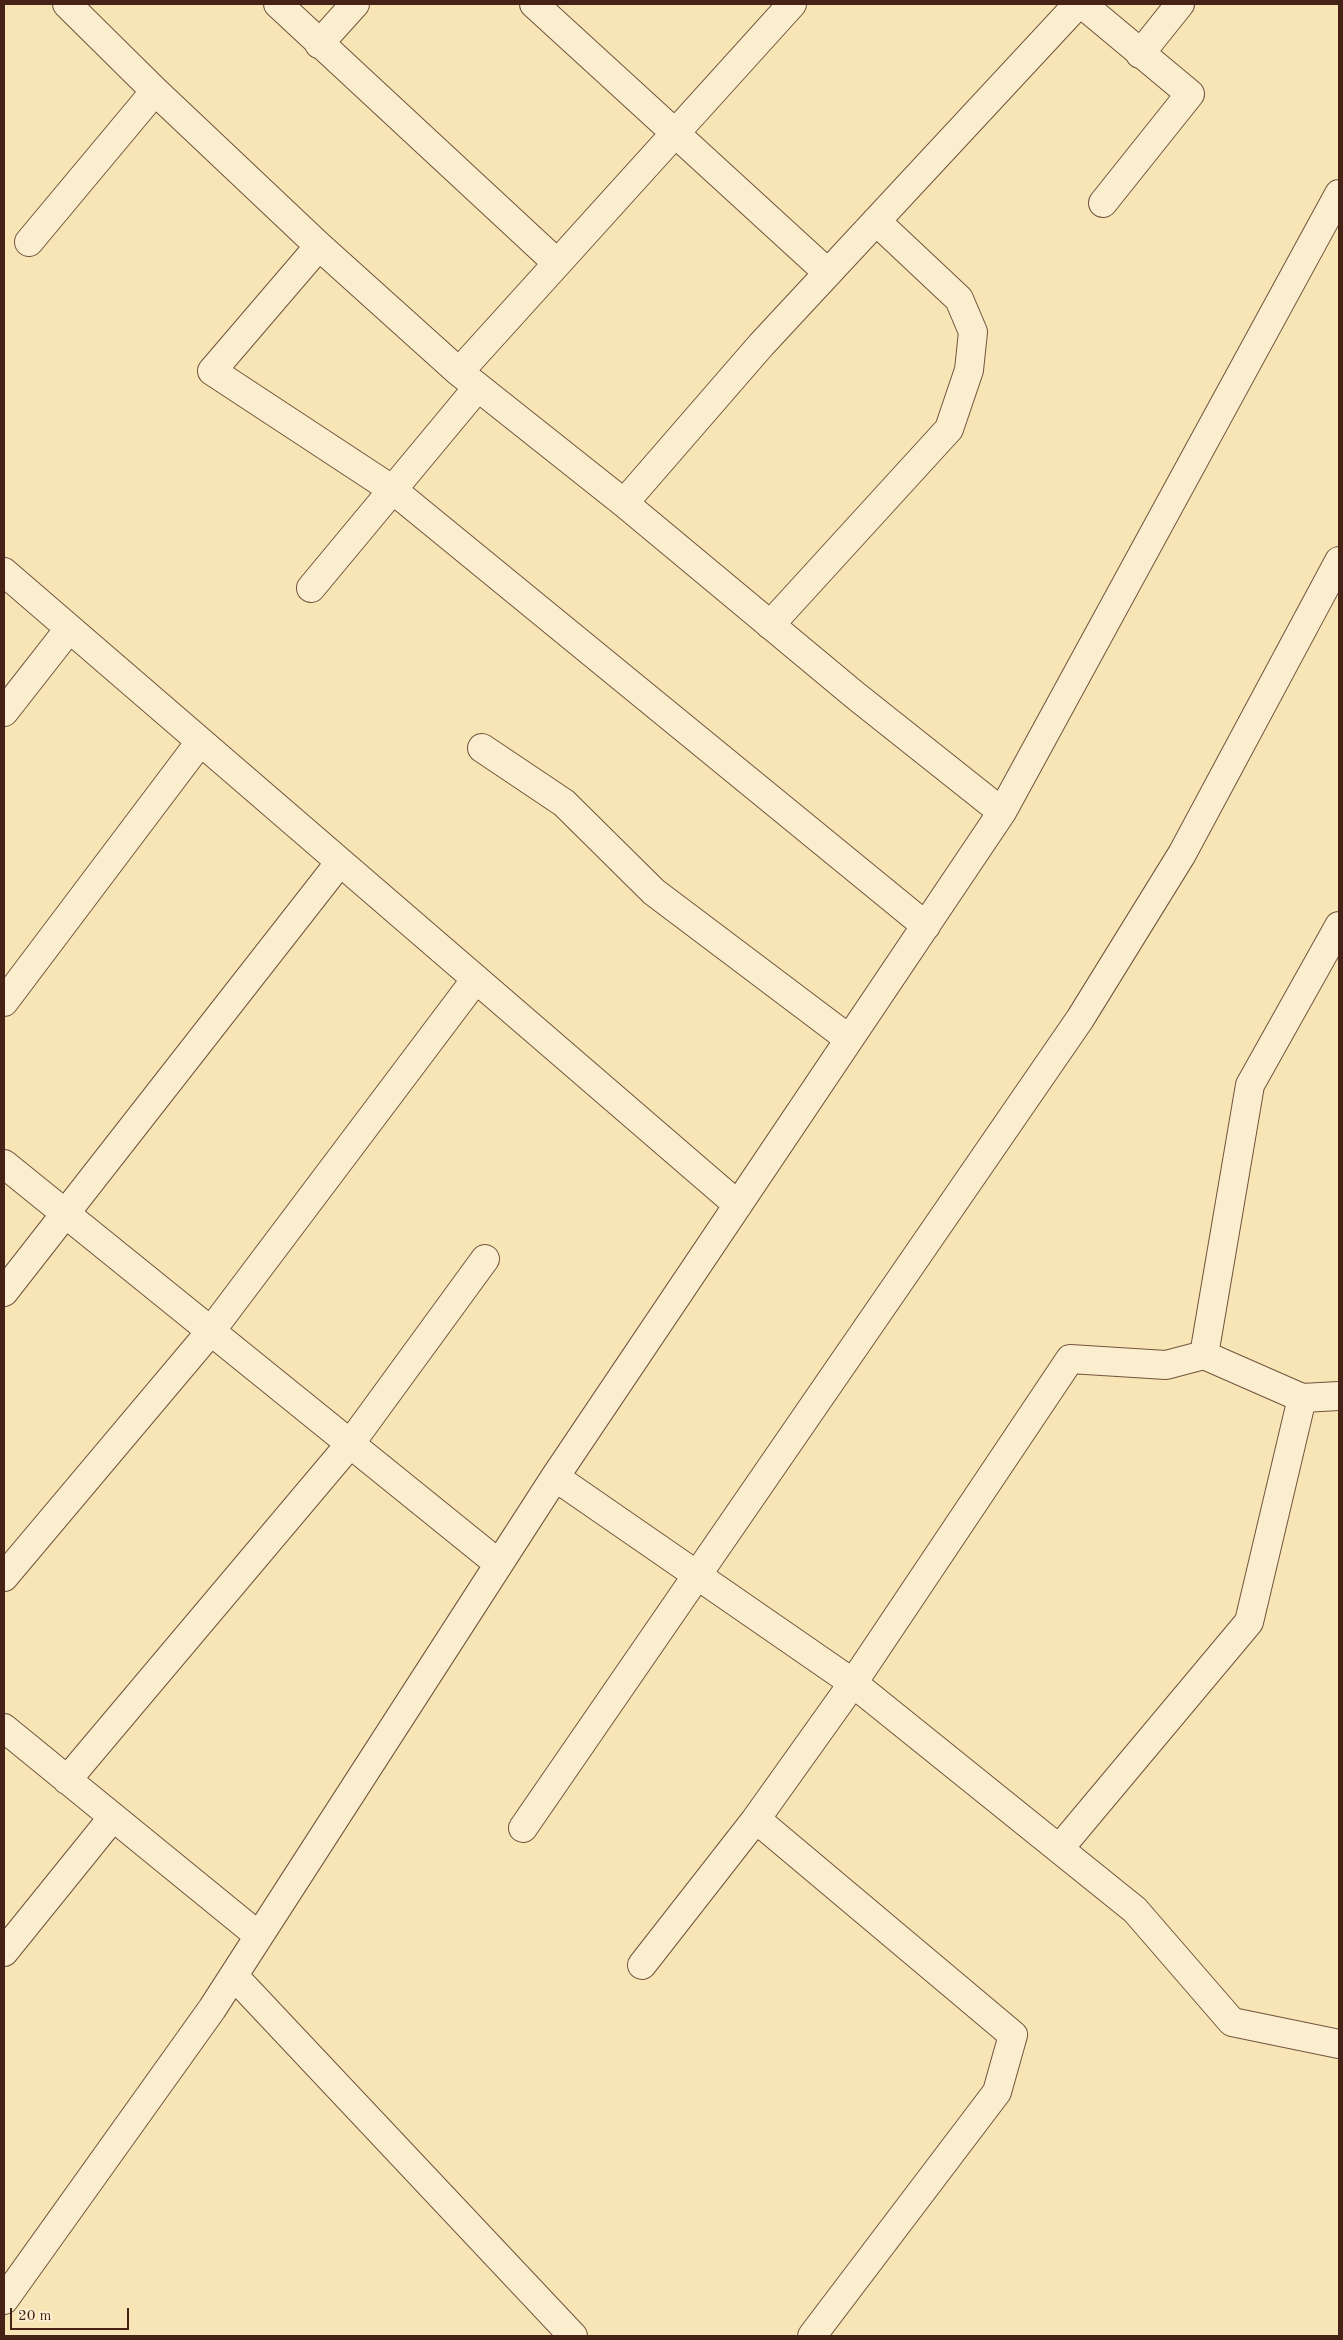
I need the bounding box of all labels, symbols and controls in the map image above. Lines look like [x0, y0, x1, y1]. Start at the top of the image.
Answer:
scale bar [12, 2298, 131, 2330]
text: 20 m [18, 2309, 52, 2324]

